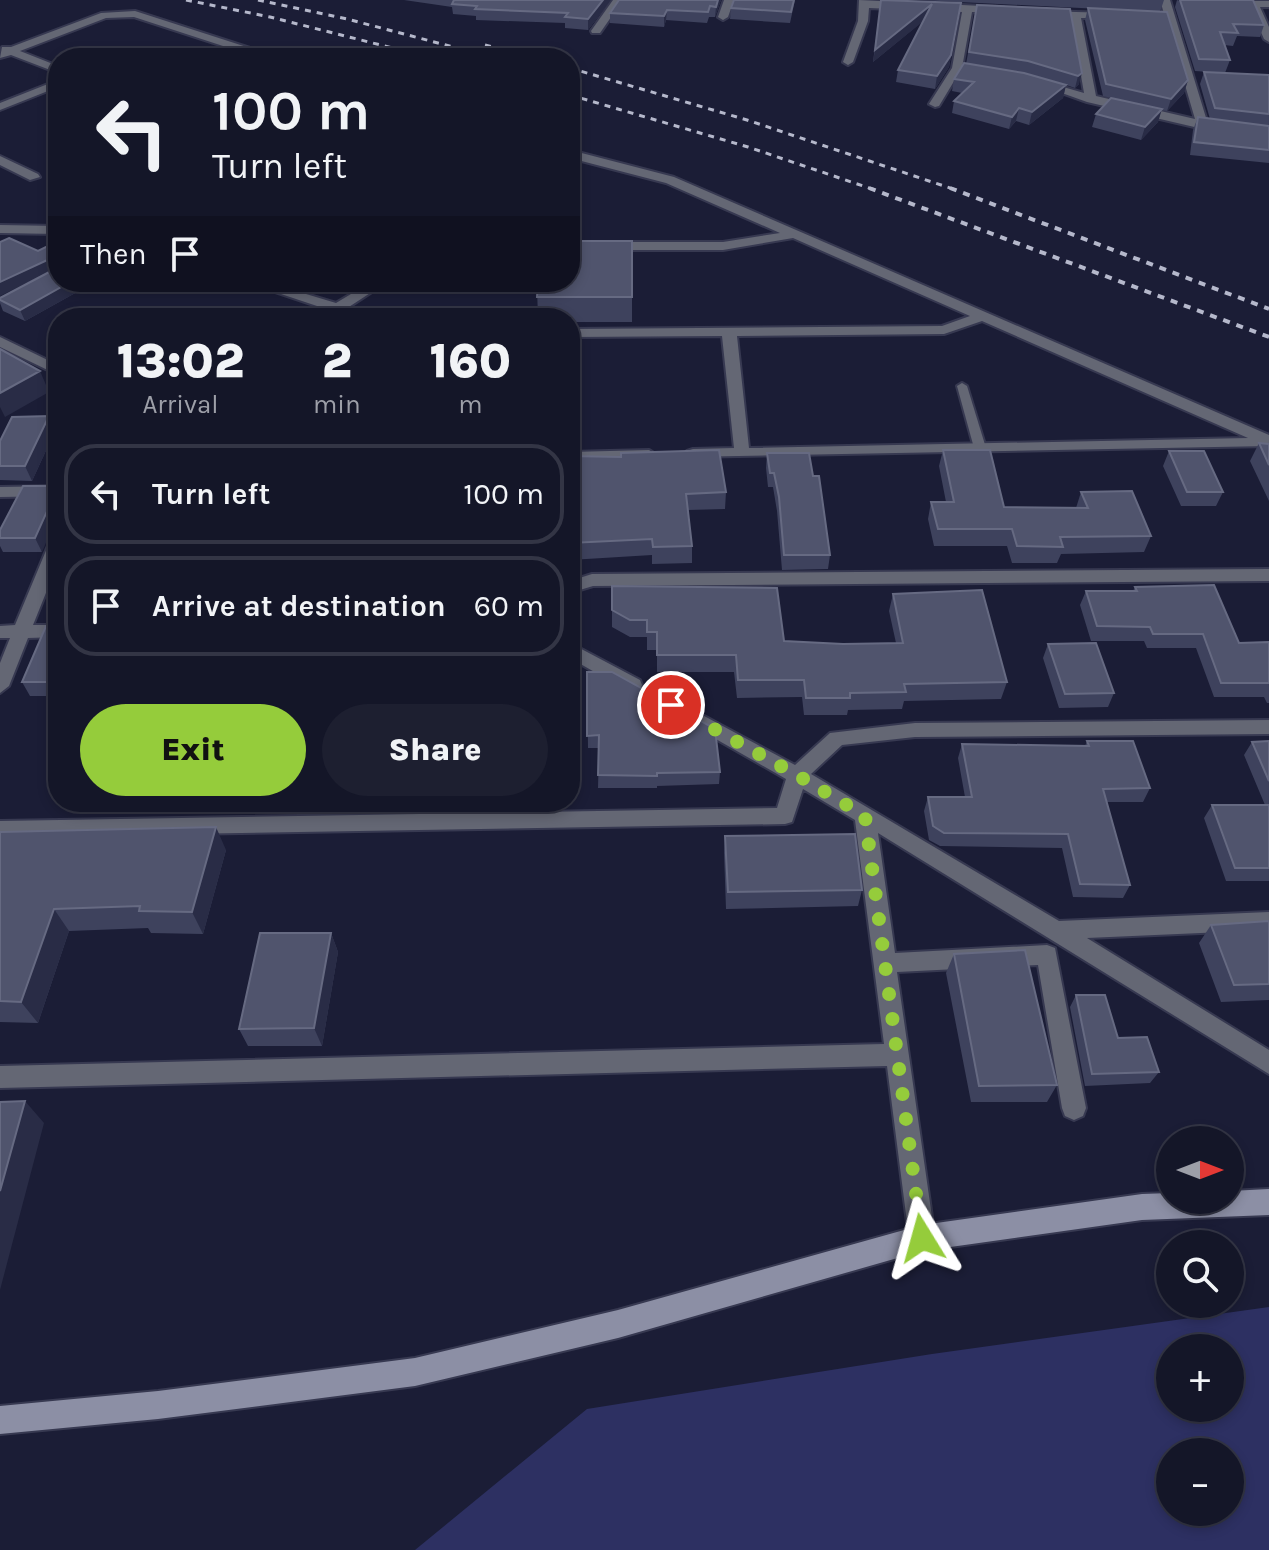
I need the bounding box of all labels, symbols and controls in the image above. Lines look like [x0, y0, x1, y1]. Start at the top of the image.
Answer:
text: 100 m [212, 78, 370, 143]
icon: left [80, 80, 184, 184]
text: Turn left [212, 145, 347, 187]
icon: arrive [163, 232, 207, 276]
text: Then [80, 236, 147, 272]
text: 13:02 [117, 333, 244, 389]
text: 2 [322, 333, 352, 389]
text: 160 [430, 333, 511, 389]
text: Arrival [142, 389, 219, 420]
text: min [313, 389, 361, 420]
text: m [458, 389, 483, 420]
icon: left [84, 472, 128, 516]
text: Turn left [152, 476, 270, 512]
text: 100 m [463, 476, 544, 512]
icon: arrive [84, 584, 128, 628]
text: Arrive at destination [152, 588, 446, 624]
text: 60 m [474, 588, 544, 624]
pin [637, 671, 705, 739]
icon: arrive [649, 683, 693, 727]
button: Exit [80, 704, 306, 796]
button: Share [322, 704, 548, 796]
north arrow [1156, 1126, 1244, 1214]
map controls [1156, 1126, 1244, 1526]
position arrow [880, 1196, 964, 1280]
button: search [1156, 1230, 1244, 1318]
button: + [1156, 1334, 1244, 1422]
button: − [1156, 1438, 1244, 1526]

